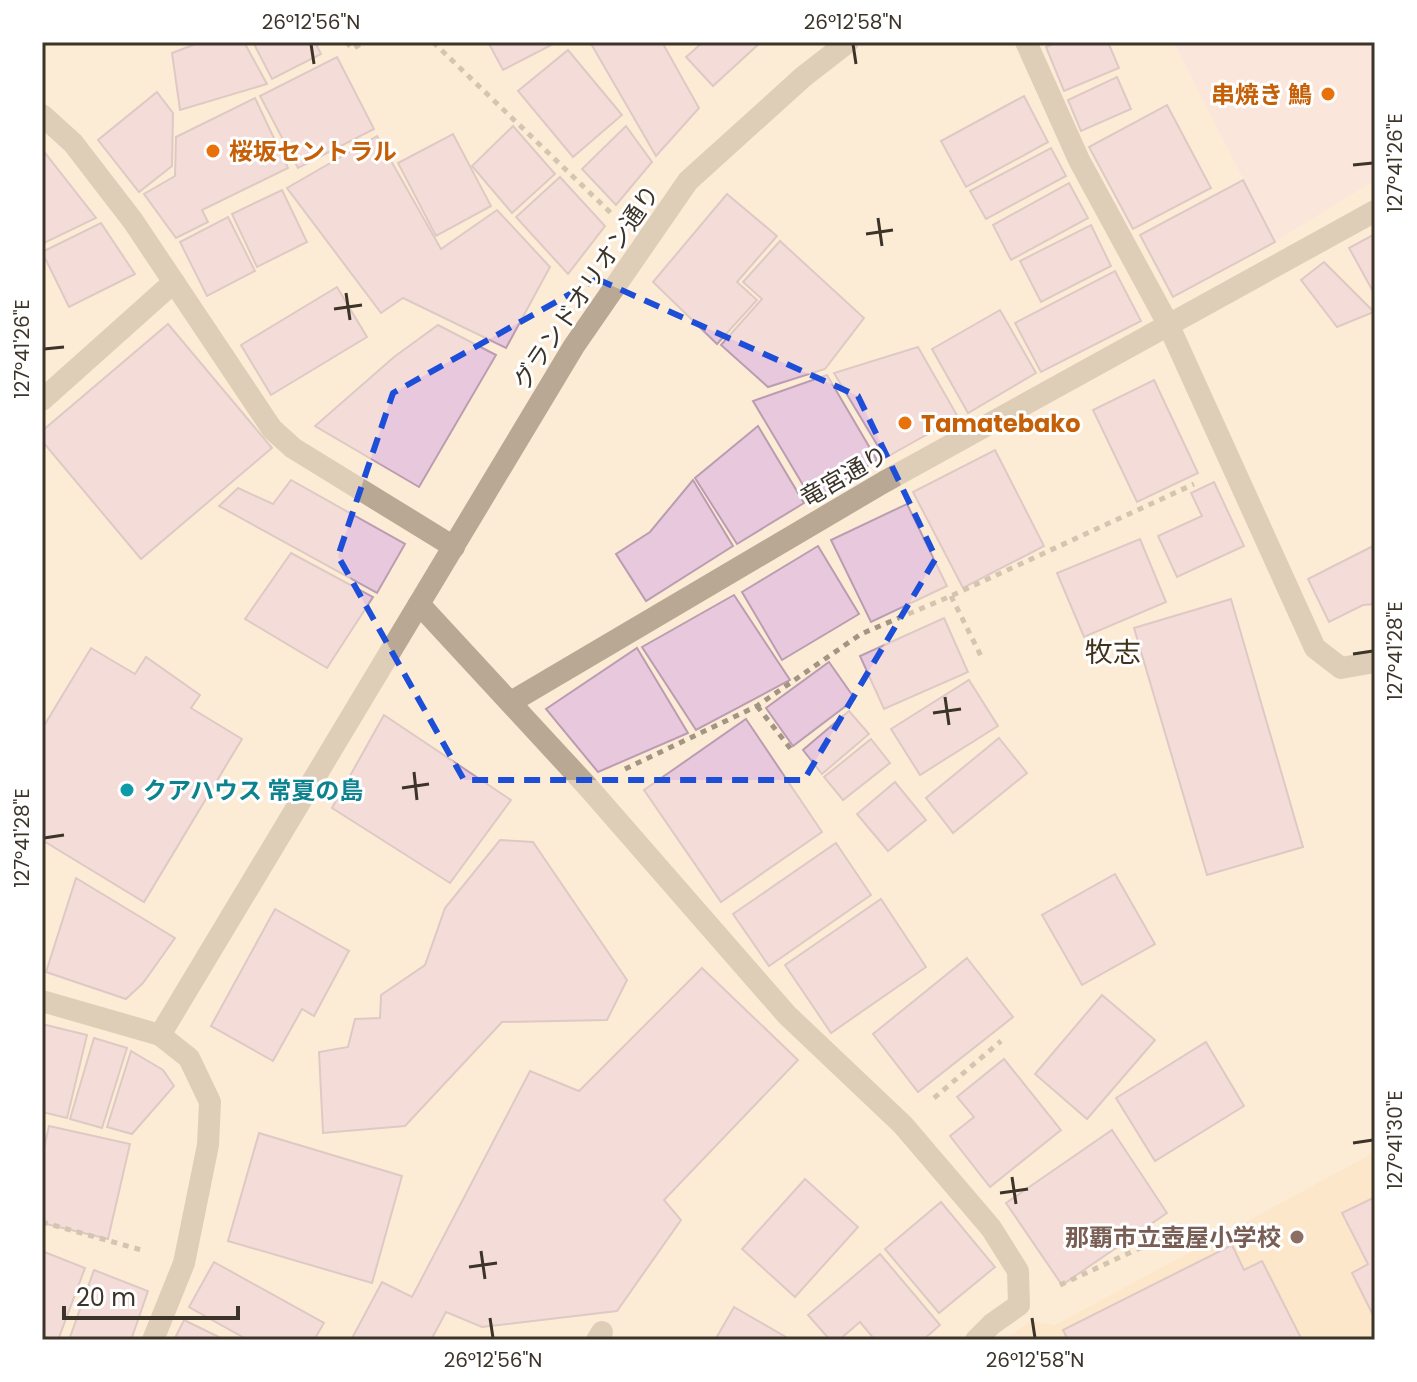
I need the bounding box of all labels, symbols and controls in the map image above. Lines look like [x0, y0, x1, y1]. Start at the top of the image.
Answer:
text: 26°12'56"N [262, 8, 360, 36]
text: 26°12'58"N [804, 8, 902, 36]
place label: 串焼き 鷠 [1211, 78, 1312, 111]
marker: 串焼き 鷠 [1319, 85, 1337, 103]
text: 127°41'26"E [1381, 113, 1409, 213]
place label: 桜坂セントラル [229, 135, 397, 168]
marker: 桜坂セントラル [204, 142, 222, 160]
street label: グランドオリオン通り [505, 178, 667, 396]
text: 127°41'26"E [8, 299, 36, 399]
place label: Tamatebako [921, 407, 1080, 440]
marker: Tamatebako [896, 414, 914, 432]
street label: 竜宮通り [794, 438, 894, 514]
text: 127°41'28"E [1381, 601, 1409, 701]
district label: 牧志 [1085, 633, 1141, 672]
place label: クアハウス 常夏の島 [143, 774, 363, 807]
marker: クアハウス 常夏の島 [118, 781, 136, 799]
text: 127°41'28"E [8, 788, 36, 888]
text: 127°41'30"E [1381, 1090, 1409, 1190]
place label: 那覇市立壺屋小学校 [1065, 1221, 1281, 1254]
marker: 那覇市立壺屋小学校 [1288, 1228, 1306, 1246]
scale bar [64, 1270, 238, 1320]
text: 20 m [76, 1281, 136, 1314]
text: 26°12'56"N [444, 1346, 542, 1374]
text: 26°12'58"N [986, 1346, 1084, 1374]

